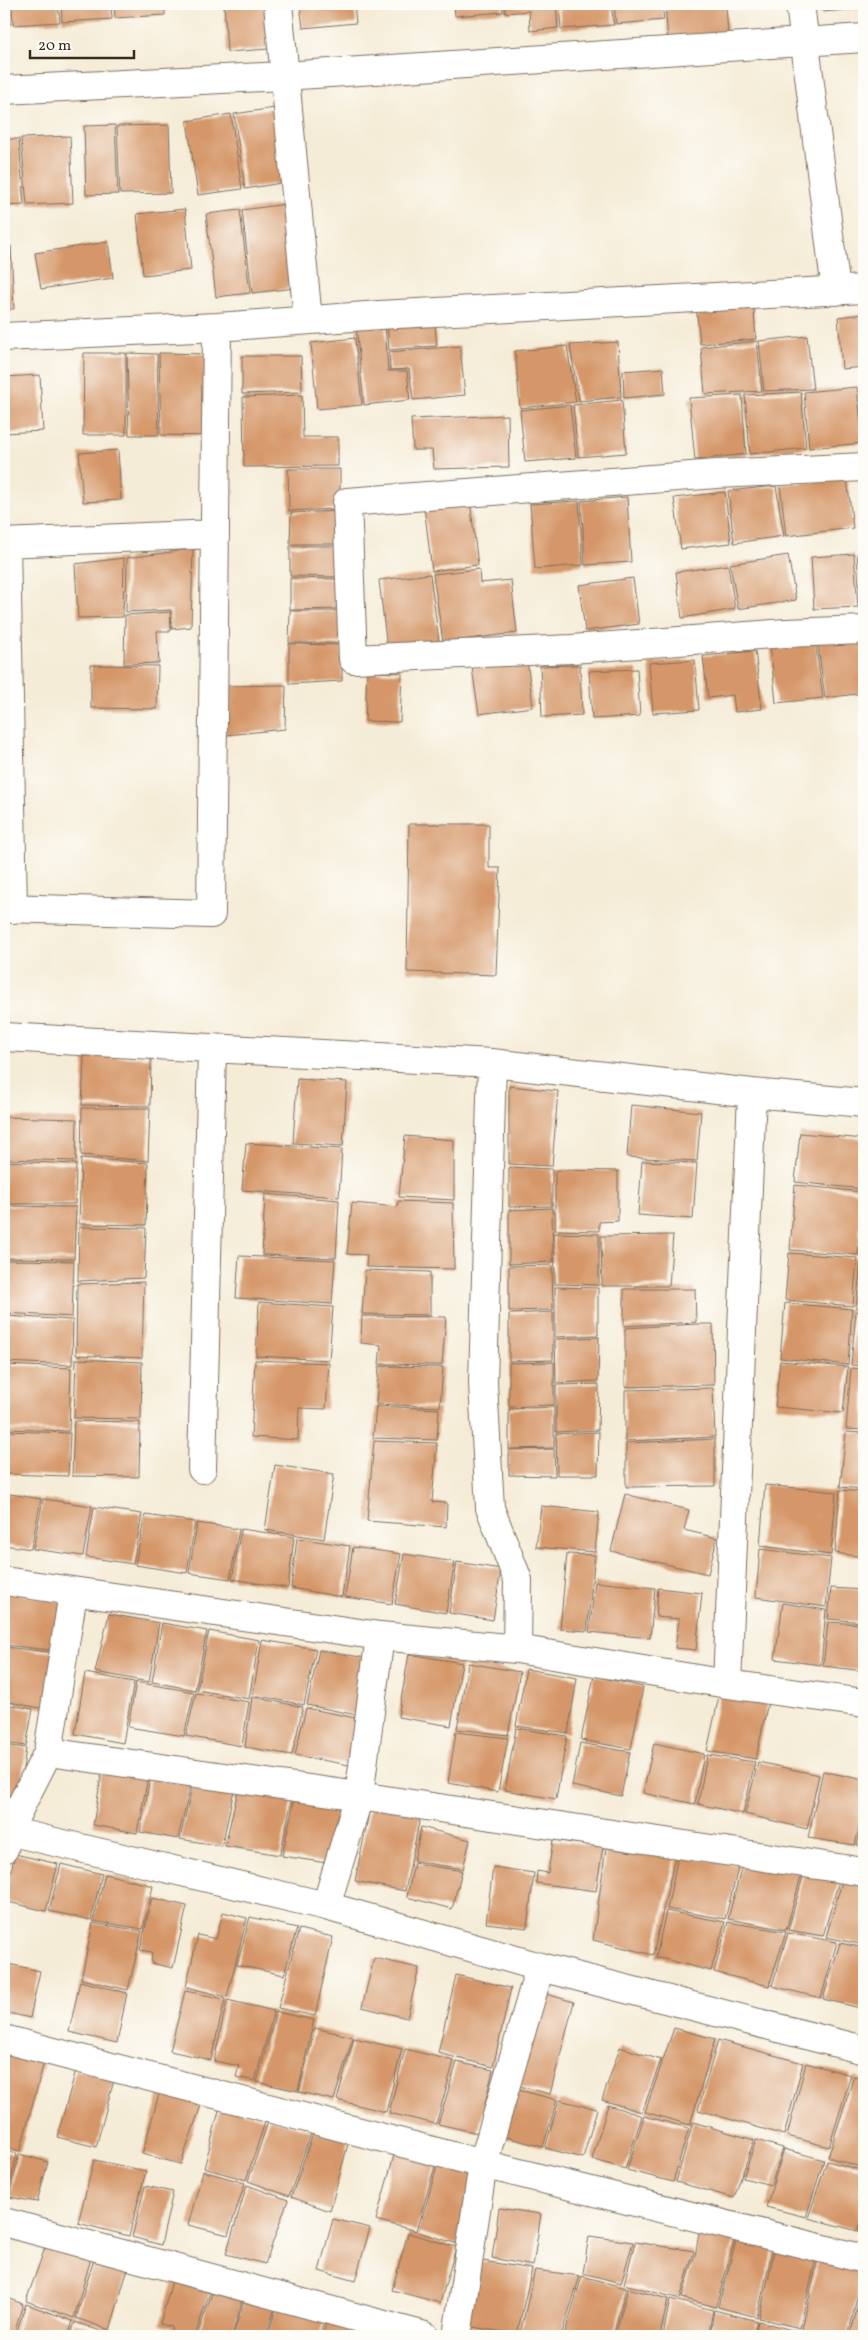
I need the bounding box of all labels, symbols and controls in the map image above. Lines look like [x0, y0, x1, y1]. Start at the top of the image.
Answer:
scale bar [30, 28, 134, 60]
text: 20 m [38, 36, 71, 57]

